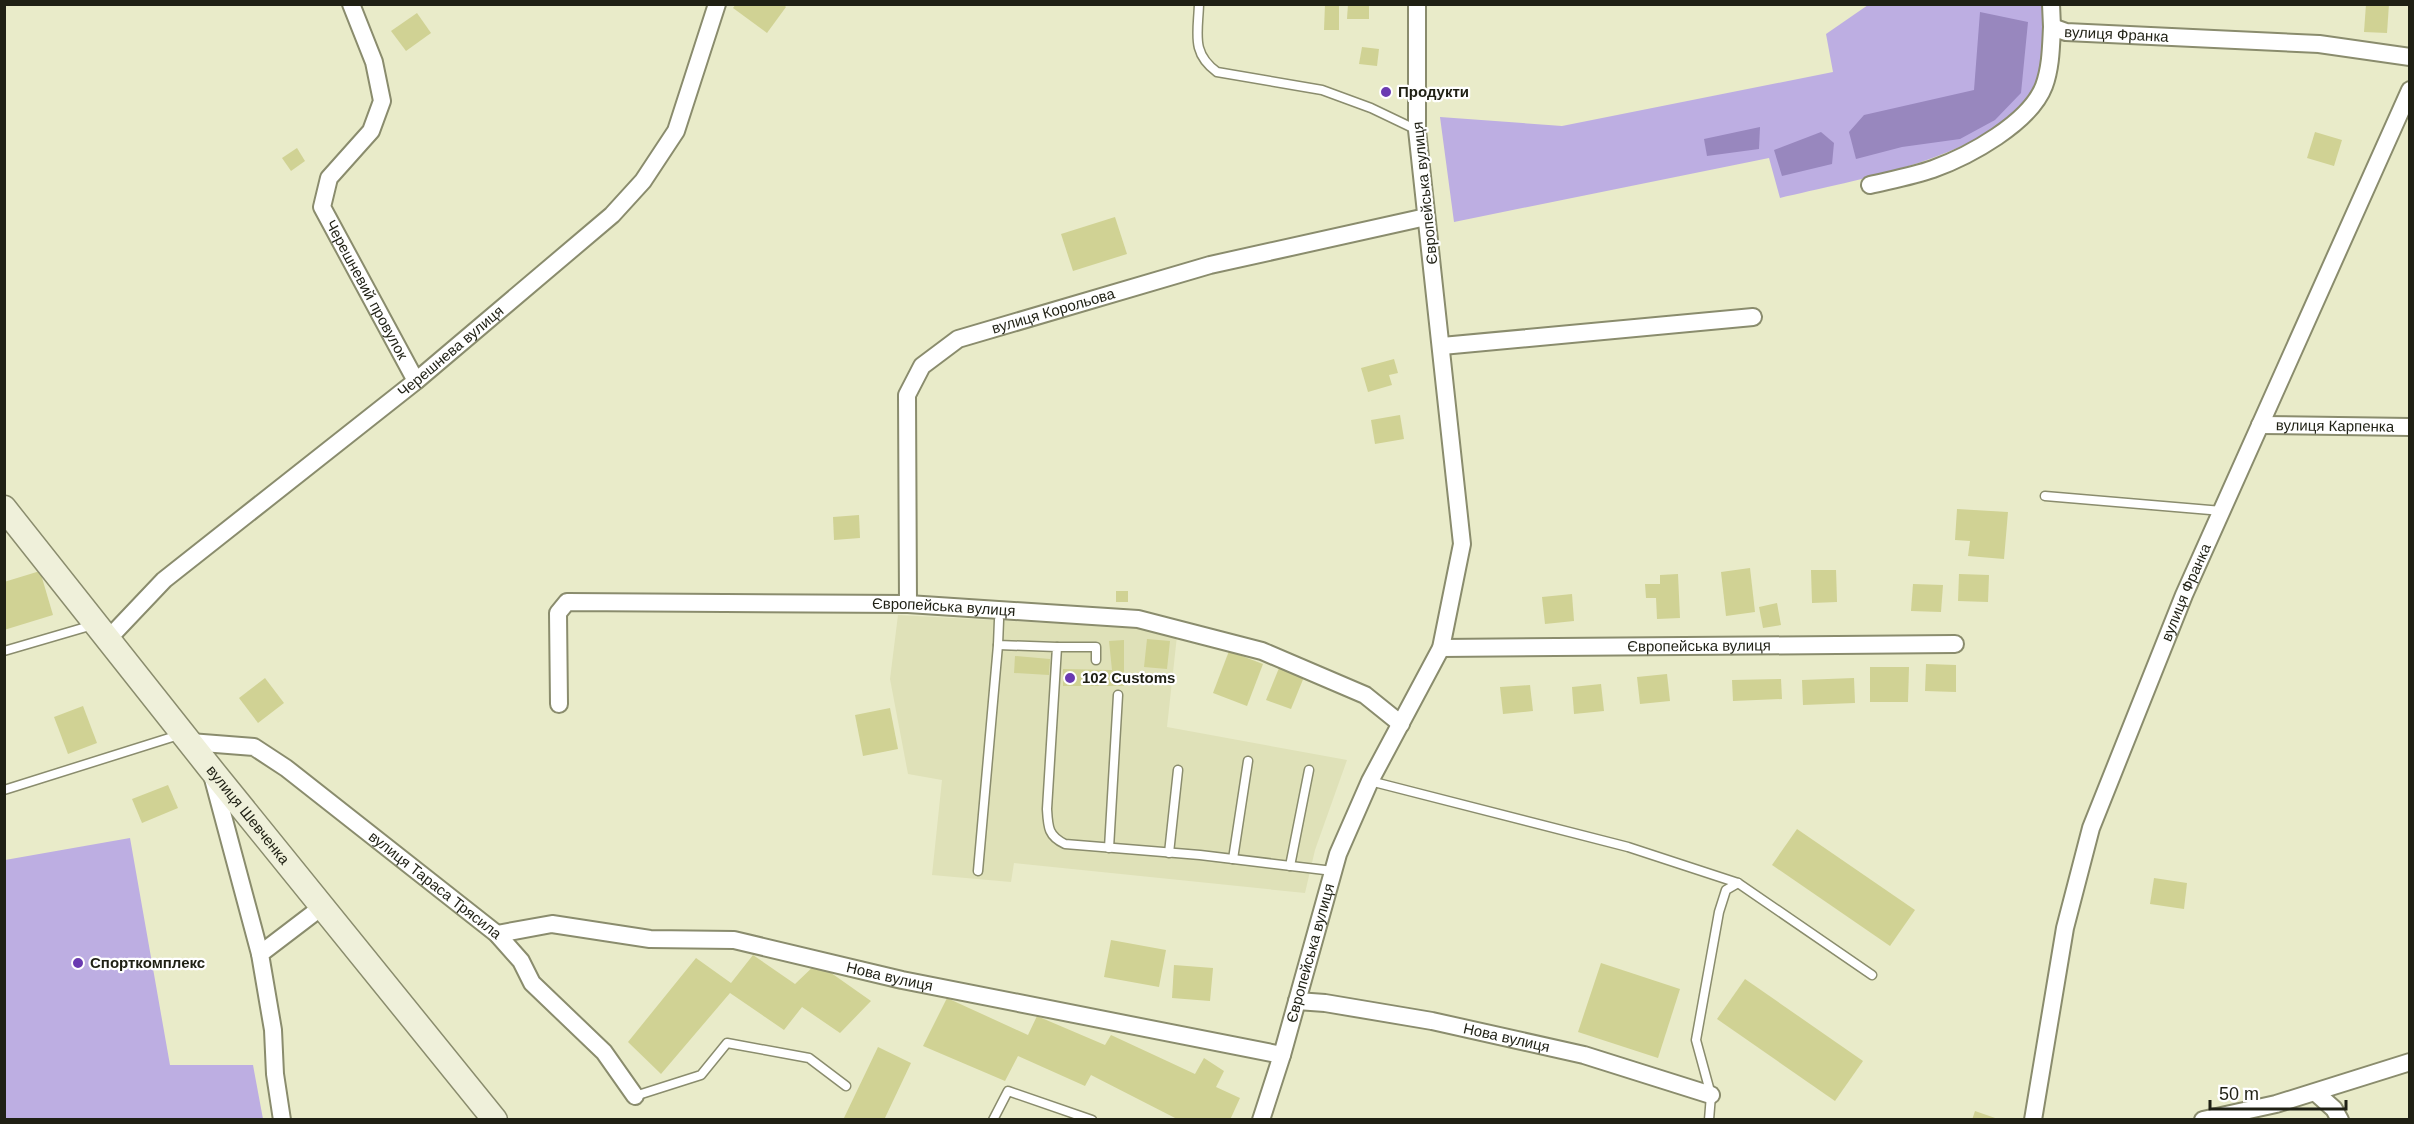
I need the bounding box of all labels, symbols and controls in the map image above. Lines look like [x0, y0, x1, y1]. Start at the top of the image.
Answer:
street label: вулиця Франка [2064, 23, 2170, 45]
place label: Продукти [1398, 83, 1469, 100]
marker: Продукти [1379, 85, 1393, 99]
street label: Європейська вулиця [1409, 121, 1440, 265]
street label: Черешневий провулок [323, 217, 412, 363]
street label: вулиця Корольова [990, 284, 1117, 337]
street label: Черешнева вулиця [394, 302, 507, 400]
street label: вулиця Карпенка [2276, 416, 2395, 435]
street label: вулиця Франка [2157, 540, 2214, 644]
street label: Європейська вулиця [872, 595, 1016, 619]
street label: Європейська вулиця [1627, 636, 1771, 655]
place label: 102 Customs [1082, 669, 1175, 686]
marker: 102 Customs [1063, 671, 1077, 685]
street label: вулиця Шевченка [203, 762, 294, 868]
street label: вулиця Тараса Трясила [366, 827, 506, 943]
street label: Європейська вулиця [1282, 882, 1337, 1025]
place label: Спорткомплекс [90, 954, 205, 971]
marker: Спорткомплекс [71, 956, 85, 970]
street label: Нова вулиця [845, 958, 935, 994]
street label: Нова вулиця [1462, 1019, 1552, 1055]
scale bar [2210, 1073, 2346, 1111]
text: 50 m [2219, 1084, 2259, 1104]

